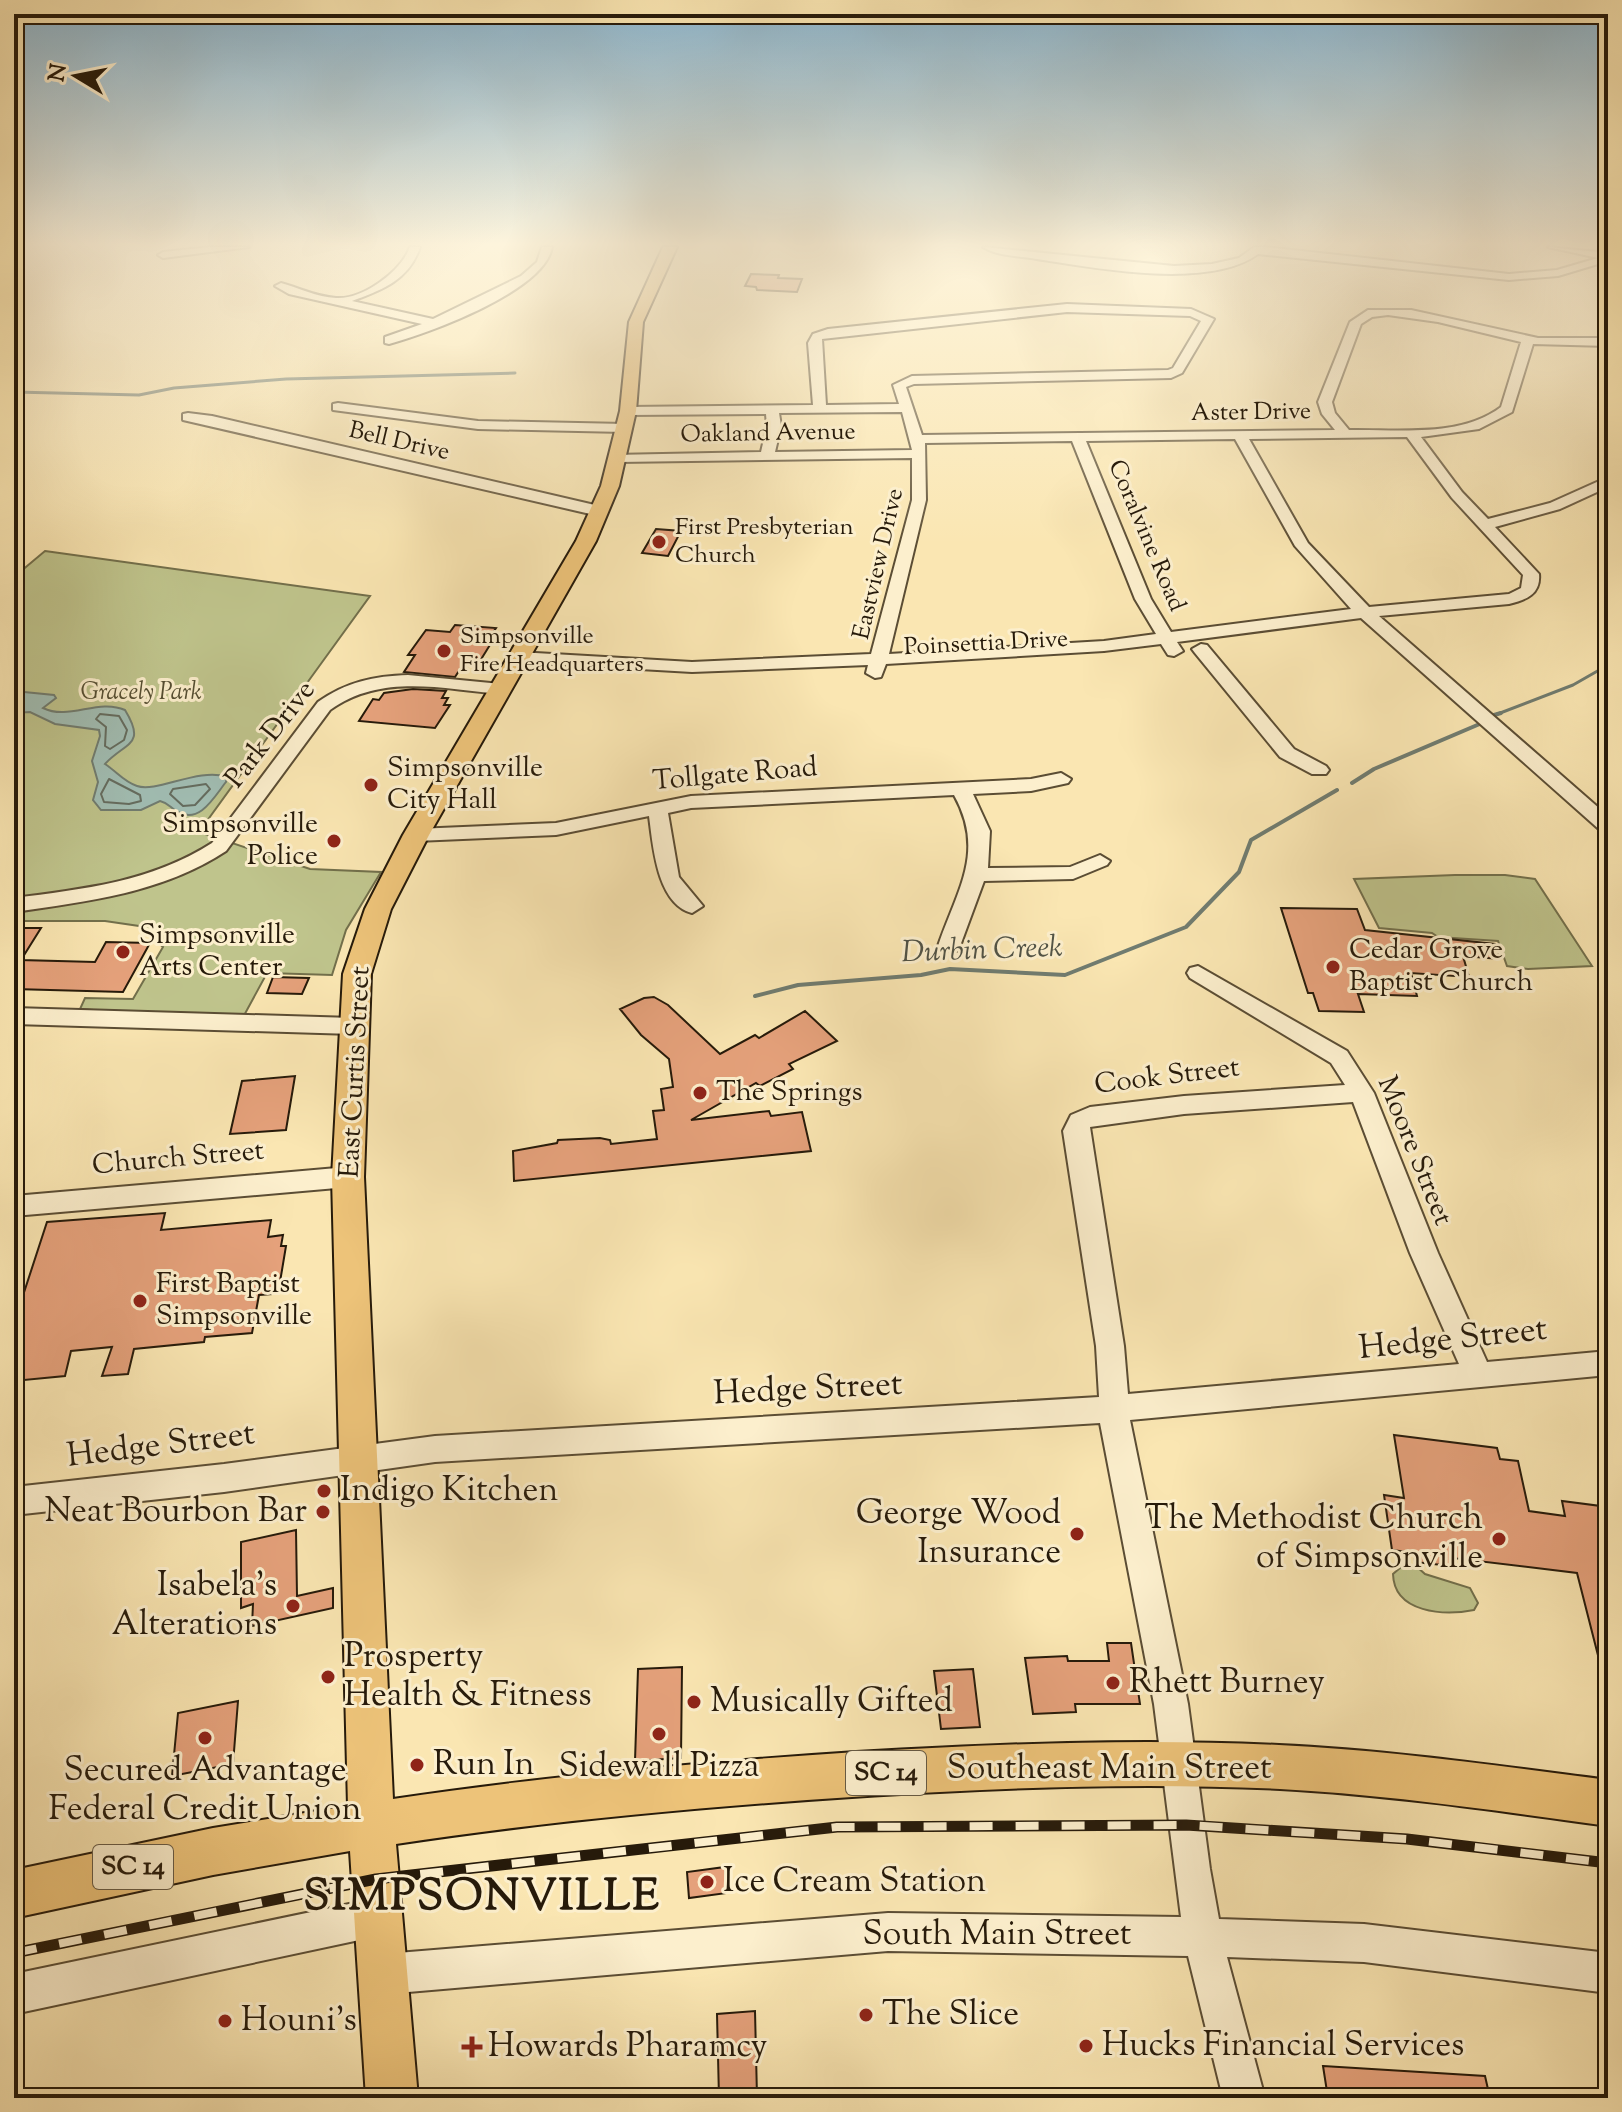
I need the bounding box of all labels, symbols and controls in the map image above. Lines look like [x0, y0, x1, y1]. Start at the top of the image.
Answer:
north arrow [36, 36, 116, 116]
text: N [42, 61, 77, 84]
street label: Aster Drive [1191, 395, 1311, 431]
street label: Bell Drive [345, 414, 453, 470]
street label: Oakland Avenue [680, 415, 856, 453]
street label: Coralvine Road [1099, 455, 1193, 618]
street label: Eastview Drive [845, 485, 913, 643]
place label: First Presbyterian Church [675, 511, 854, 573]
marker: First Presbyterian Church [650, 533, 668, 551]
place label: Simpsonville Fire Headquarters [460, 620, 644, 682]
street label: Poinsettia Drive [903, 623, 1069, 665]
marker: Simpsonville Fire Headquarters [435, 642, 453, 660]
street label: Park Drive [216, 673, 326, 797]
park label: Gracely Park [80, 676, 202, 710]
street label: Tollgate Road [651, 748, 819, 802]
place label: Simpsonville City Hall [387, 749, 543, 821]
marker: Simpsonville City Hall [362, 776, 380, 794]
place label: Simpsonville Police [162, 805, 318, 877]
marker: Simpsonville Police [325, 832, 343, 850]
place label: Simpsonville Arts Center [139, 916, 295, 988]
water label: Durbin Creek [901, 927, 1063, 975]
place label: Cedar Grove Baptist Church [1349, 931, 1533, 1003]
marker: Simpsonville Arts Center [114, 943, 132, 961]
marker: Cedar Grove Baptist Church [1324, 958, 1342, 976]
street label: East Curtis Street [330, 965, 382, 1179]
street label: Cook Street [1092, 1048, 1242, 1106]
street label: Moore Street [1366, 1070, 1462, 1232]
place label: The Springs [716, 1073, 862, 1113]
marker: The Springs [691, 1084, 709, 1102]
street label: Church Street [90, 1132, 266, 1186]
place label: First Baptist Simpsonville [156, 1265, 312, 1337]
marker: First Baptist Simpsonville [131, 1292, 149, 1310]
street label: Hedge Street [1357, 1306, 1550, 1374]
street label: Hedge Street [712, 1361, 904, 1419]
street label: Hedge Street [64, 1410, 258, 1482]
place label: Indigo Kitchen [340, 1467, 558, 1516]
marker: Indigo Kitchen [315, 1482, 333, 1500]
place label: Neat Bourbon Bar [44, 1488, 307, 1537]
place label: George Wood Insurance [856, 1490, 1061, 1578]
place label: The Methodist Church of Simpsonville [1144, 1495, 1483, 1583]
marker: Neat Bourbon Bar [314, 1503, 332, 1521]
marker: George Wood Insurance [1068, 1525, 1086, 1543]
marker: The Methodist Church of Simpsonville [1490, 1530, 1508, 1548]
place label: Isabela's Alterations [112, 1562, 277, 1650]
marker: Isabela's Alterations [284, 1597, 302, 1615]
place label: Prosperty Health & Fitness [344, 1633, 592, 1721]
place label: Rhett Burney [1129, 1659, 1325, 1708]
marker: Prosperty Health & Fitness [319, 1668, 337, 1686]
marker: Rhett Burney [1104, 1674, 1122, 1692]
place label: Musically Gifted [710, 1678, 953, 1727]
marker: Musically Gifted [685, 1693, 703, 1711]
marker: Sidewall Pizza [650, 1725, 668, 1743]
marker: Secured Advantage Federal Credit Union [196, 1729, 214, 1747]
place label: Run In [433, 1741, 535, 1790]
place label: Sidewall Pizza [558, 1743, 760, 1792]
street label: Southeast Main Street [946, 1745, 1272, 1794]
place label: Secured Advantage Federal Credit Union [48, 1747, 362, 1835]
road number: SC 14 [846, 1751, 926, 1795]
marker: Run In [408, 1756, 426, 1774]
road number: SC 14 [93, 1845, 173, 1889]
place label: Ice Cream Station [723, 1858, 986, 1907]
district label: SIMPSONVILLE [303, 1867, 661, 1930]
marker: Ice Cream Station [698, 1873, 716, 1891]
street label: South Main Street [863, 1911, 1132, 1960]
place label: The Slice [882, 1991, 1019, 2040]
place label: Houni's [241, 1997, 357, 2046]
marker: The Slice [857, 2006, 875, 2024]
marker: Houni's [216, 2012, 234, 2030]
place label: Hucks Financial Services [1102, 2022, 1464, 2071]
place label: Howards Pharamcy [488, 2023, 768, 2072]
marker: Hucks Financial Services [1077, 2037, 1095, 2055]
marker: Howards Pharamcy [463, 2038, 481, 2056]

